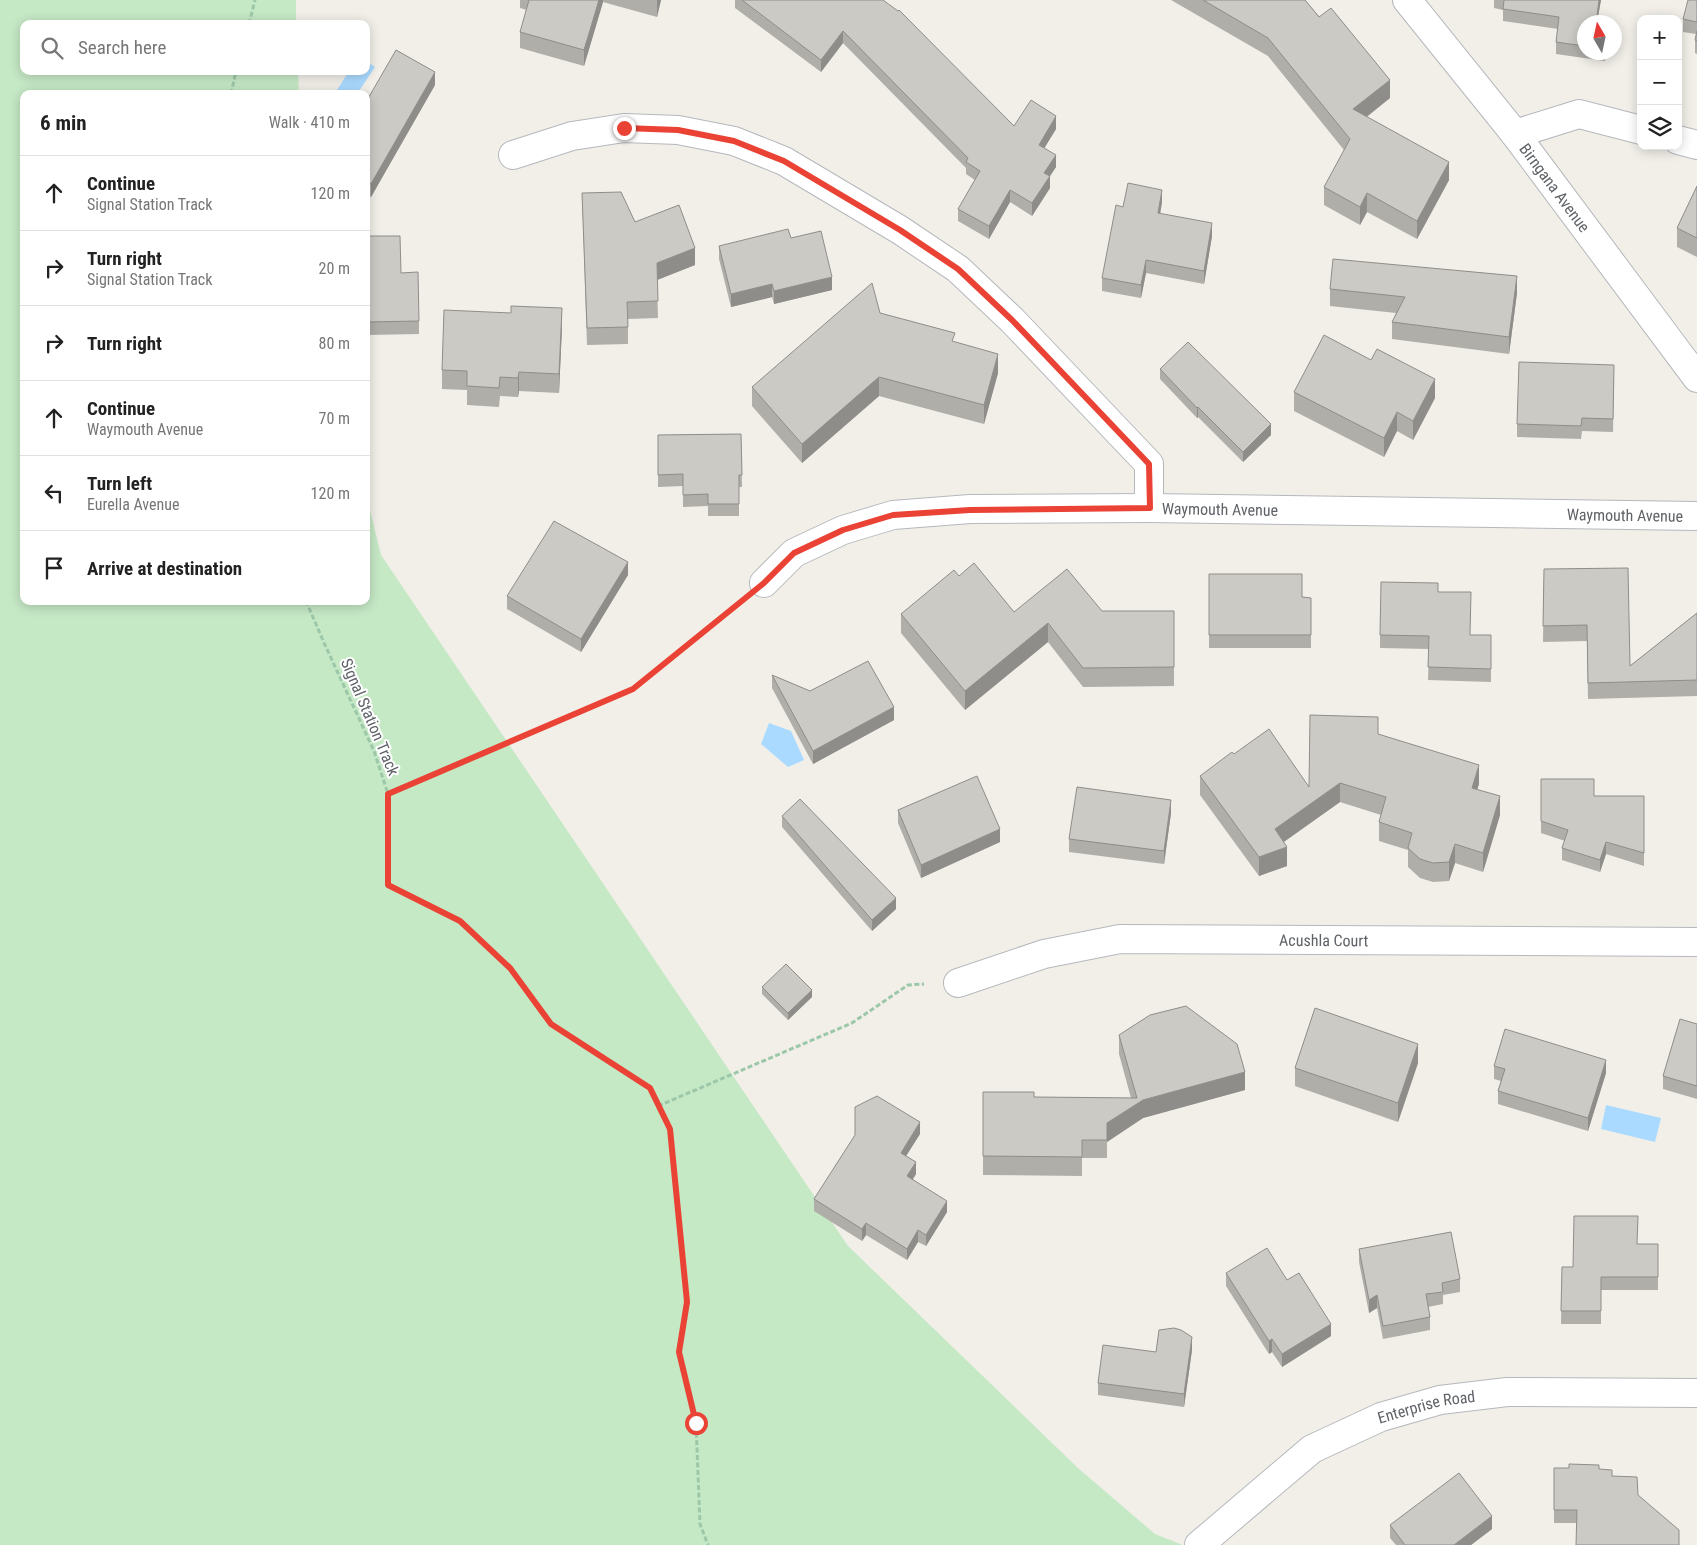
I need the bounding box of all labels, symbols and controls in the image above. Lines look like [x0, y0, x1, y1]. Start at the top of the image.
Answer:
north arrow [1577, 15, 1622, 60]
map controls [1637, 15, 1682, 150]
button: + [1637, 15, 1682, 60]
search box [20, 20, 370, 75]
icon: search [38, 34, 66, 62]
text: Search here [78, 36, 166, 59]
button: − [1637, 60, 1682, 105]
button: layers [1637, 105, 1682, 150]
text: 6 min [40, 111, 87, 135]
text: Walk · 410 m [269, 113, 350, 132]
route end [613, 117, 636, 140]
street label: Birngana Avenue [1516, 140, 1594, 236]
text: Continue [87, 172, 155, 195]
icon: ahead [40, 179, 68, 207]
text: 120 m [311, 184, 350, 203]
text: Signal Station Track [87, 195, 212, 214]
text: Turn right [87, 247, 162, 270]
icon: right [40, 254, 68, 282]
text: 20 m [318, 259, 350, 278]
text: Signal Station Track [87, 270, 212, 289]
icon: right [40, 329, 68, 357]
text: Turn right [87, 332, 162, 355]
text: 80 m [318, 334, 350, 353]
text: Continue [87, 397, 155, 420]
icon: ahead [40, 404, 68, 432]
text: 70 m [318, 409, 350, 428]
text: Waymouth Avenue [87, 420, 203, 439]
text: Turn left [87, 472, 152, 495]
icon: left [40, 479, 68, 507]
text: 120 m [311, 484, 350, 503]
text: Eurella Avenue [87, 495, 180, 514]
street label: Waymouth Avenue [1162, 499, 1278, 519]
street label: Waymouth Avenue [1567, 505, 1683, 525]
icon: arrive [40, 554, 68, 582]
text: Arrive at destination [87, 557, 242, 580]
street label: Signal Station Track [337, 656, 404, 779]
street label: Acushla Court [1279, 930, 1369, 950]
street label: Enterprise Road [1375, 1386, 1476, 1427]
route start [685, 1412, 708, 1435]

